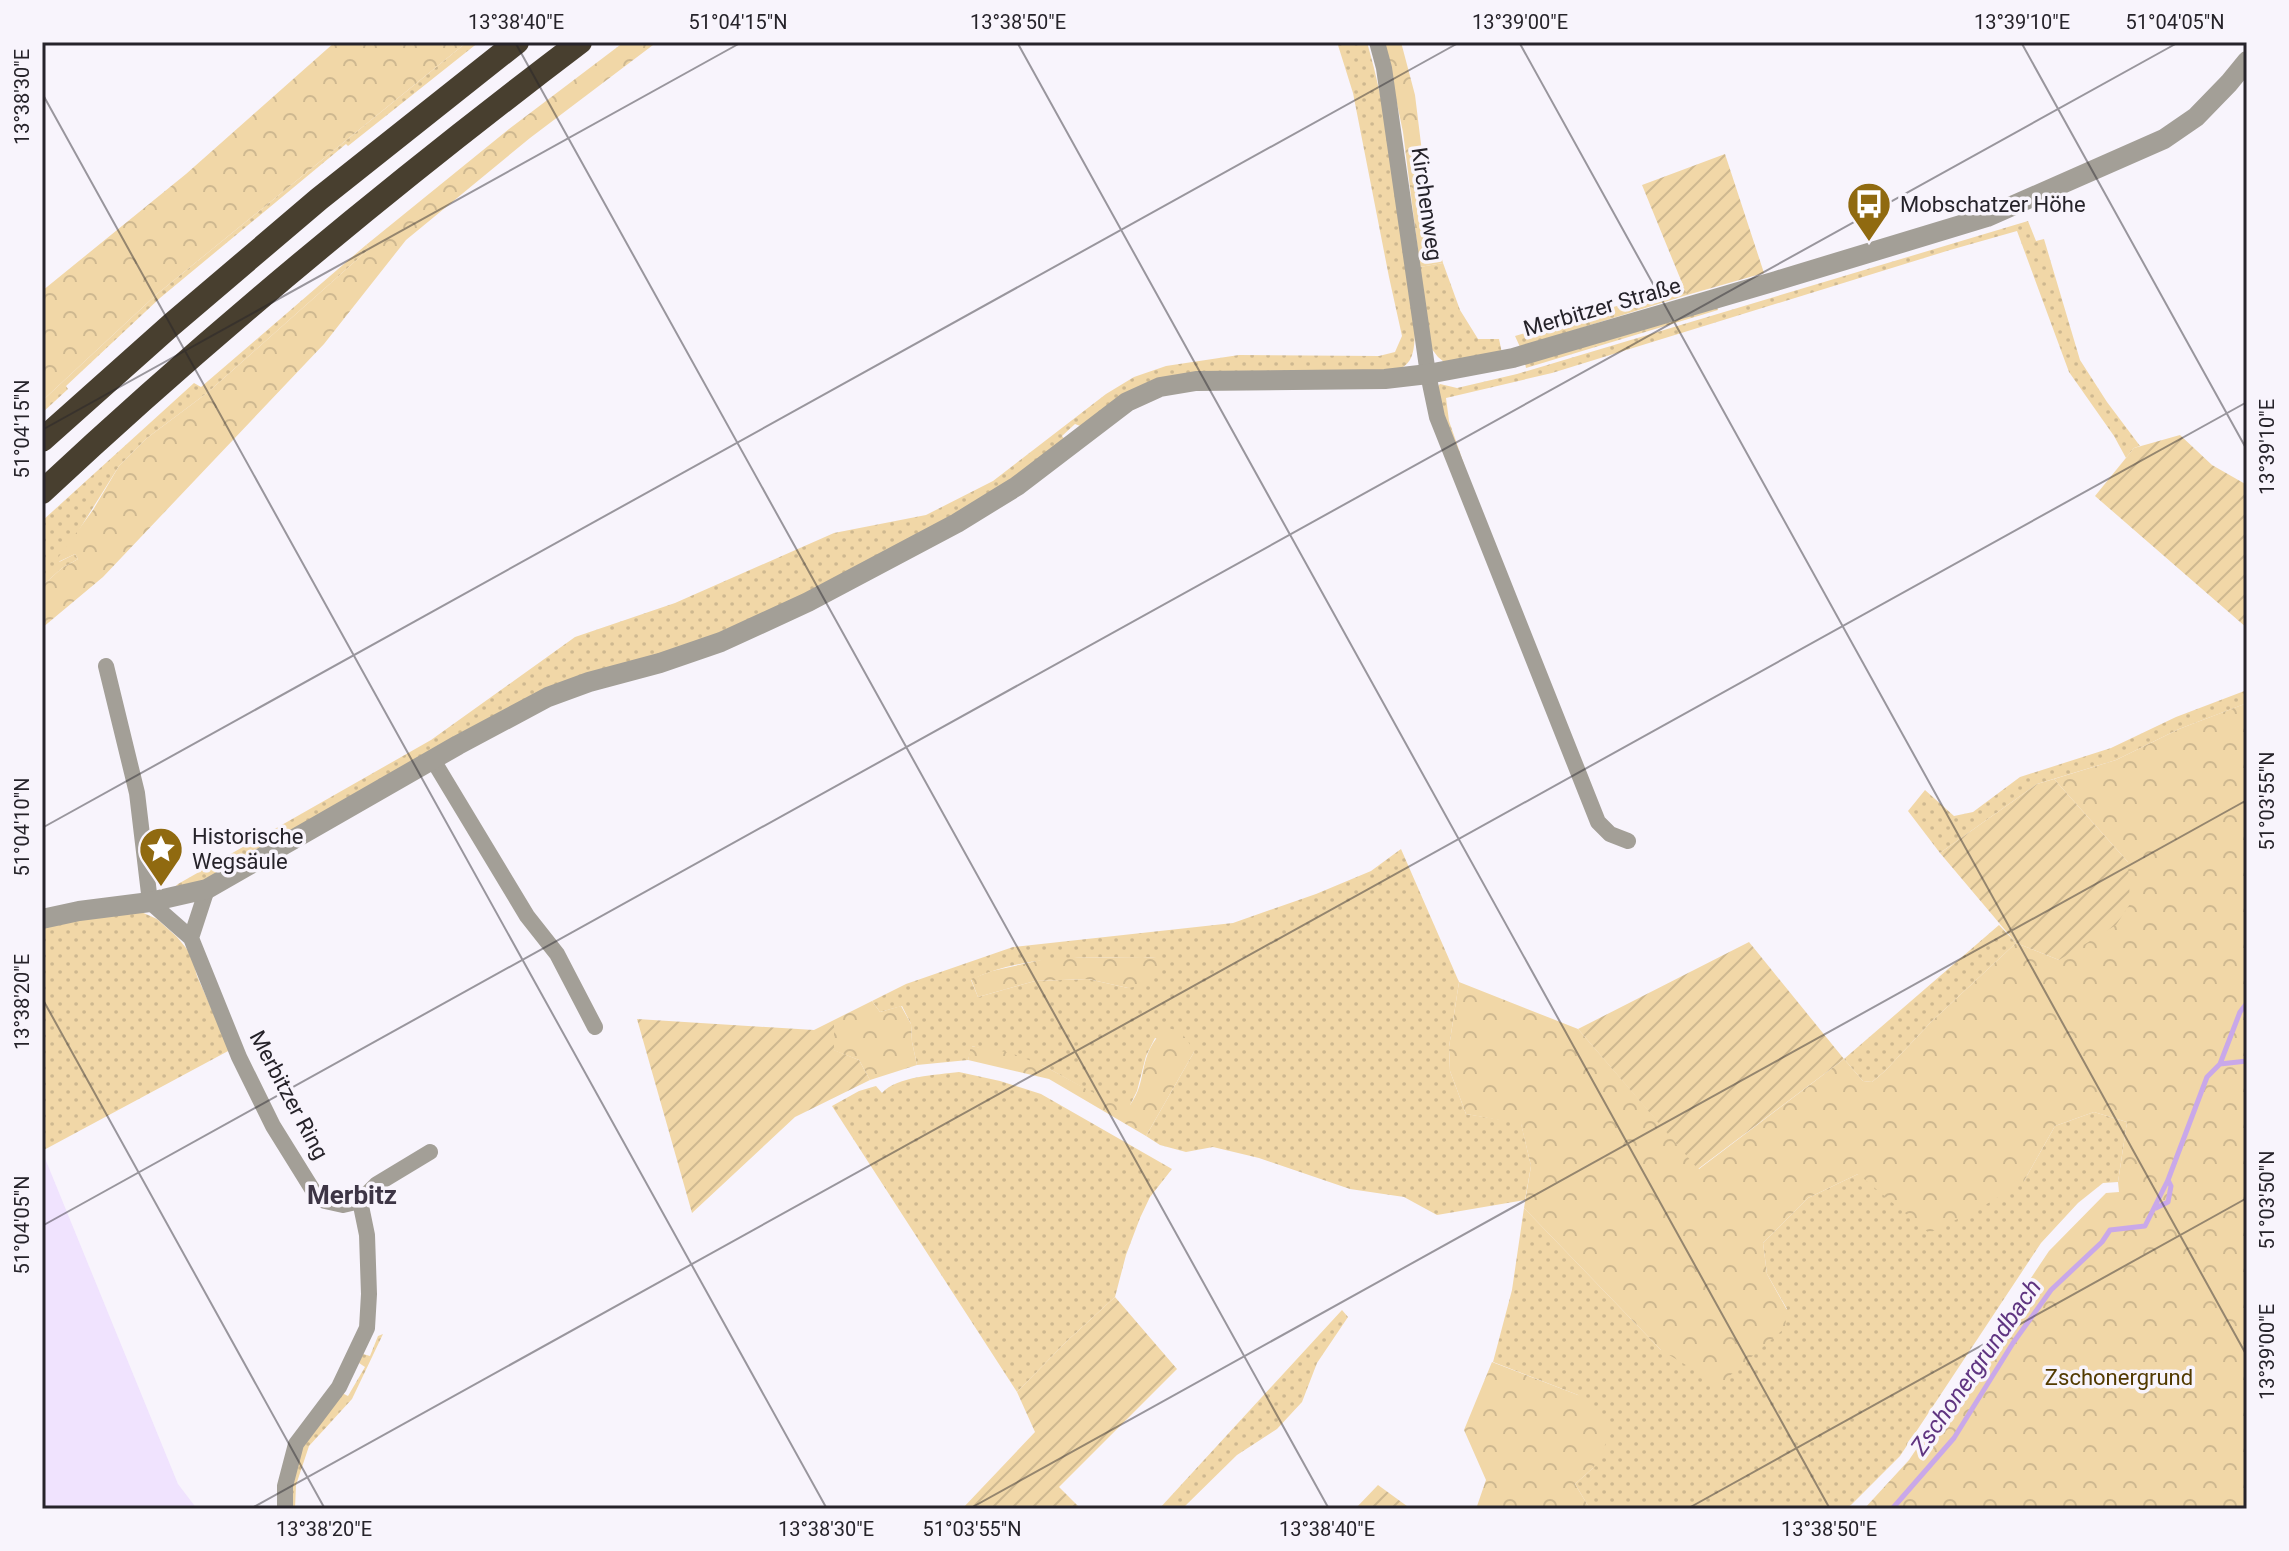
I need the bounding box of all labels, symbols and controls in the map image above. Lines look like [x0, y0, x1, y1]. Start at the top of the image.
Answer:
text: 13°38'40"E [468, 10, 564, 34]
text: 51°04'15"N [688, 10, 788, 34]
text: 13°38'50"E [970, 10, 1066, 34]
text: 13°39'00"E [1472, 10, 1568, 34]
text: 13°39'10"E [1974, 10, 2070, 34]
text: 51°04'05"N [2125, 10, 2225, 34]
text: 13°38'30"E [10, 49, 34, 145]
street label: Kirchenweg [1407, 146, 1447, 262]
bus stop icon: Mobschatzer Höhe [1845, 180, 1893, 243]
place label: Mobschatzer Höhe [1900, 192, 2086, 217]
street label: Merbitzer Straße [1520, 273, 1684, 341]
text: 51°04'15"N [10, 379, 34, 479]
text: 13°39'10"E [2255, 399, 2279, 495]
text: 51°03'55"N [2255, 751, 2279, 851]
text: 51°04'10"N [10, 777, 34, 877]
place label: Historische Wegsäule [192, 824, 303, 874]
place icon: Historische Wegsäule [137, 825, 185, 888]
text: 13°38'20"E [10, 954, 34, 1050]
street label: Merbitzer Ring [245, 1026, 333, 1164]
text: 51°03'50"N [2255, 1150, 2279, 1250]
text: 51°04'05"N [10, 1175, 34, 1275]
district label: Merbitz [307, 1180, 397, 1210]
water label: Zschonergrundbach [1904, 1274, 2047, 1461]
text: 13°39'00"E [2255, 1304, 2279, 1400]
park label: Zschonergrund [2045, 1365, 2193, 1390]
text: 13°38'20"E [276, 1517, 372, 1541]
text: 13°38'30"E [778, 1517, 874, 1541]
text: 51°03'55"N [922, 1517, 1022, 1541]
text: 13°38'40"E [1279, 1517, 1375, 1541]
text: 13°38'50"E [1781, 1517, 1877, 1541]

